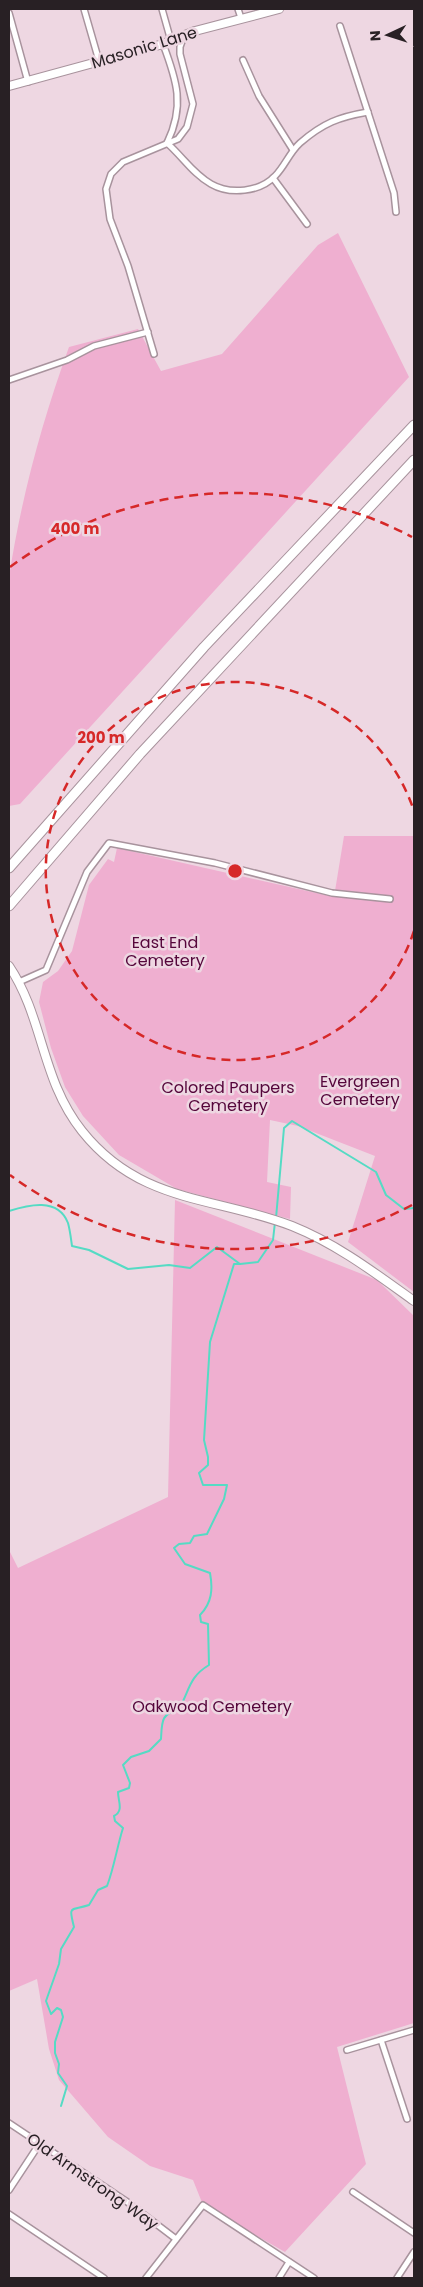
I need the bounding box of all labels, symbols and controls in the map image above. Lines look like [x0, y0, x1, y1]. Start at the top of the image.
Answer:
north arrow [363, 10, 413, 60]
street label: Masonic Lane [89, 20, 200, 74]
text: N [365, 30, 385, 42]
text: 400 m [51, 518, 100, 539]
text: 200 m [77, 727, 125, 748]
centre of rings [226, 862, 244, 880]
park label: East End Cemetery [125, 931, 205, 972]
park label: Evergreen Cemetery [320, 1070, 400, 1111]
park label: Colored Paupers Cemetery [161, 1076, 295, 1117]
park label: Oakwood Cemetery [132, 1695, 292, 1718]
street label: Old Armstrong Way [22, 2127, 163, 2236]

